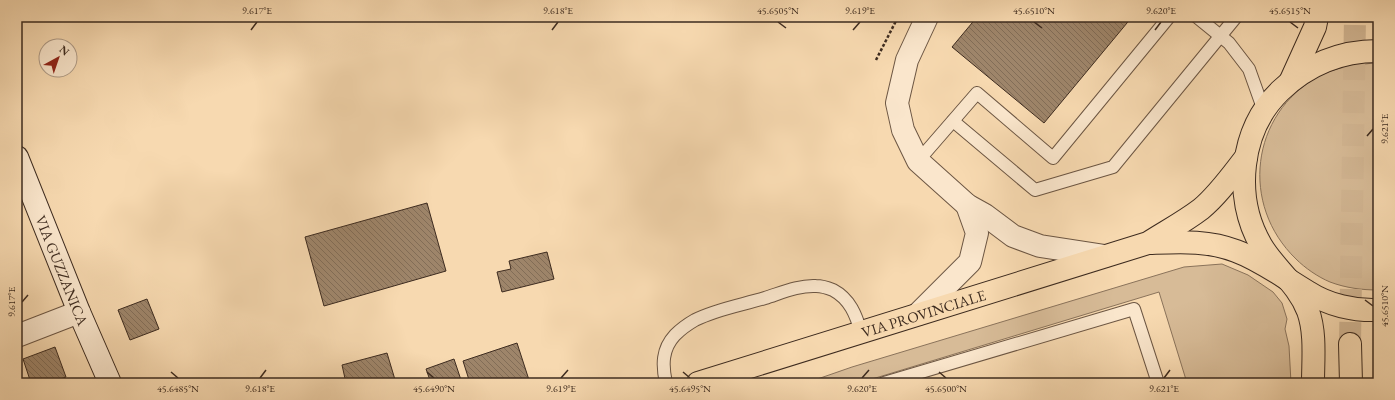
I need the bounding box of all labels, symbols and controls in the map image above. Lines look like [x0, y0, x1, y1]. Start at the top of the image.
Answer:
text: 9.617°E [242, 4, 272, 17]
text: 9.618°E [543, 4, 573, 17]
text: 45.6505°N [757, 4, 799, 17]
text: 9.619°E [845, 4, 875, 17]
text: 45.6510°N [1013, 4, 1055, 17]
text: 9.620°E [1146, 4, 1176, 17]
text: 45.6515°N [1269, 4, 1311, 17]
north arrow [38, 38, 78, 78]
text: N [57, 42, 72, 59]
text: 9.621°E [1378, 114, 1391, 144]
street label: VIA GUZZANICA [32, 212, 93, 329]
street label: VIA PROVINCIALE [859, 285, 988, 341]
text: 45.6510°N [1378, 285, 1391, 327]
text: 9.617°E [5, 287, 18, 317]
text: 45.6485°N [157, 382, 199, 395]
text: 9.618°E [245, 382, 275, 395]
text: 45.6490°N [413, 382, 455, 395]
text: 9.619°E [546, 382, 576, 395]
text: 45.6495°N [669, 382, 711, 395]
text: 9.620°E [847, 382, 877, 395]
text: 45.6500°N [925, 382, 967, 395]
text: 9.621°E [1149, 382, 1179, 395]

